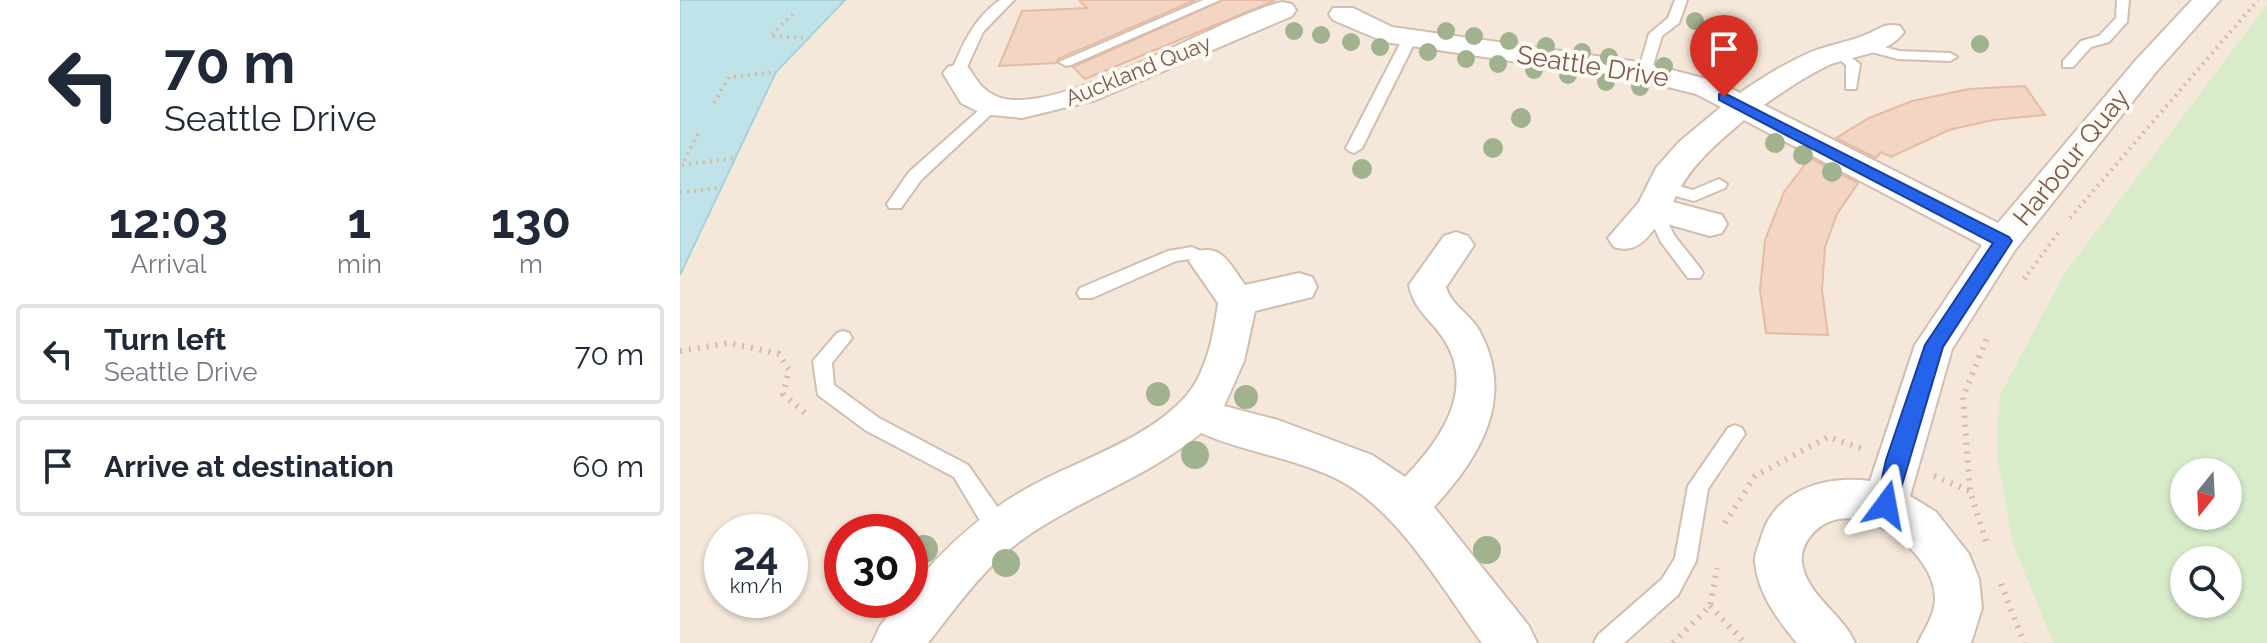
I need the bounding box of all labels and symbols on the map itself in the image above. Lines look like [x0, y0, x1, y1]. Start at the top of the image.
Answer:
pin [1690, 15, 1758, 97]
street label: Auckland Quay [1061, 29, 1215, 111]
street label: Seattle Drive [1515, 39, 1671, 93]
street label: Harbour Quay [2007, 83, 2135, 231]
north arrow [2170, 458, 2242, 530]
position arrow [1844, 463, 1928, 547]
speed limit sign: 30 [824, 514, 928, 618]

